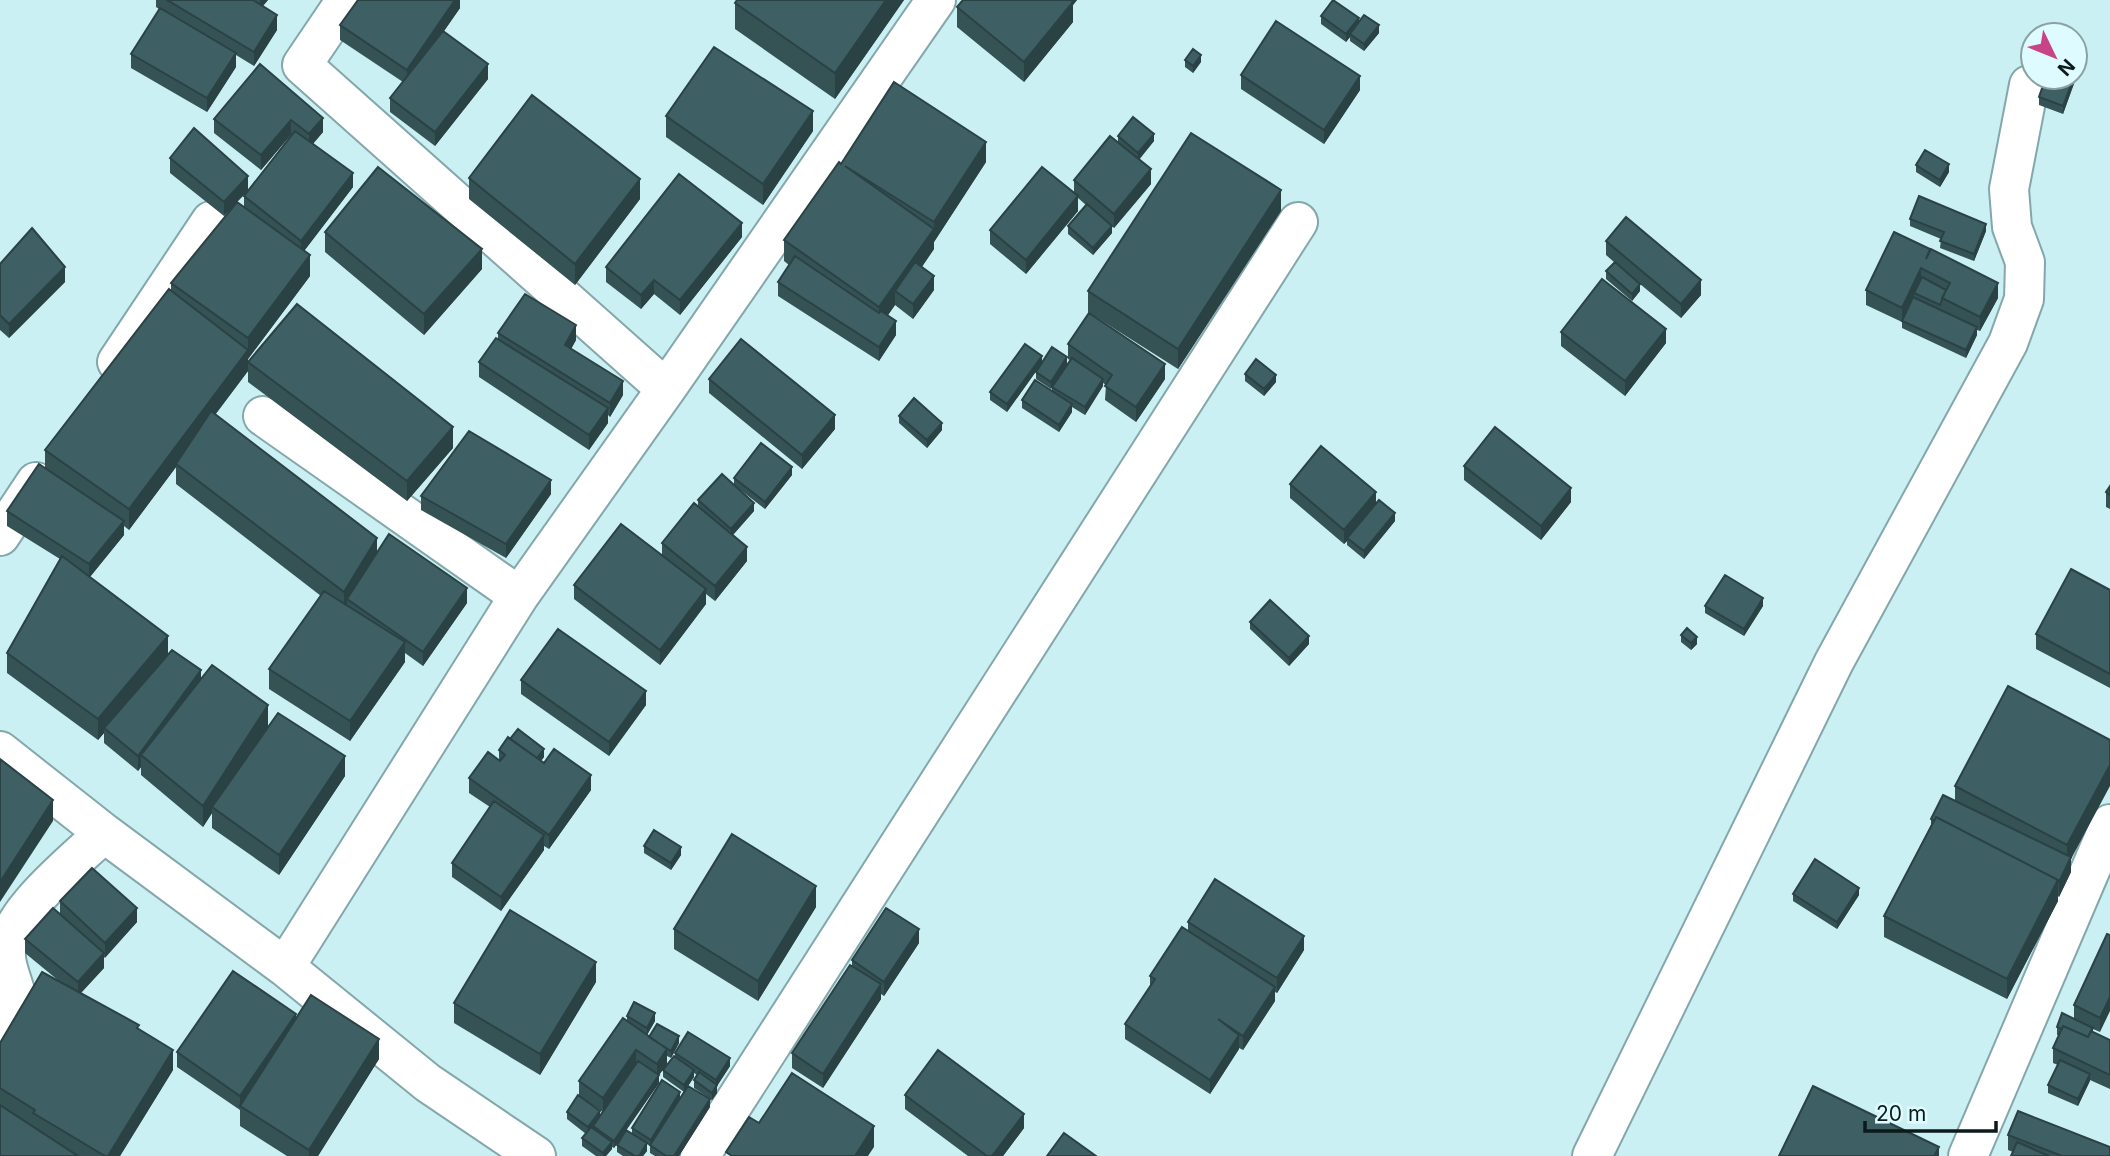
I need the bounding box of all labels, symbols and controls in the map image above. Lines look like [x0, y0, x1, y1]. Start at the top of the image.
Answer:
north arrow [2019, 21, 2089, 91]
text: N [2053, 54, 2079, 80]
scale bar [1865, 1090, 1996, 1134]
text: 20 m [1876, 1101, 1926, 1126]

